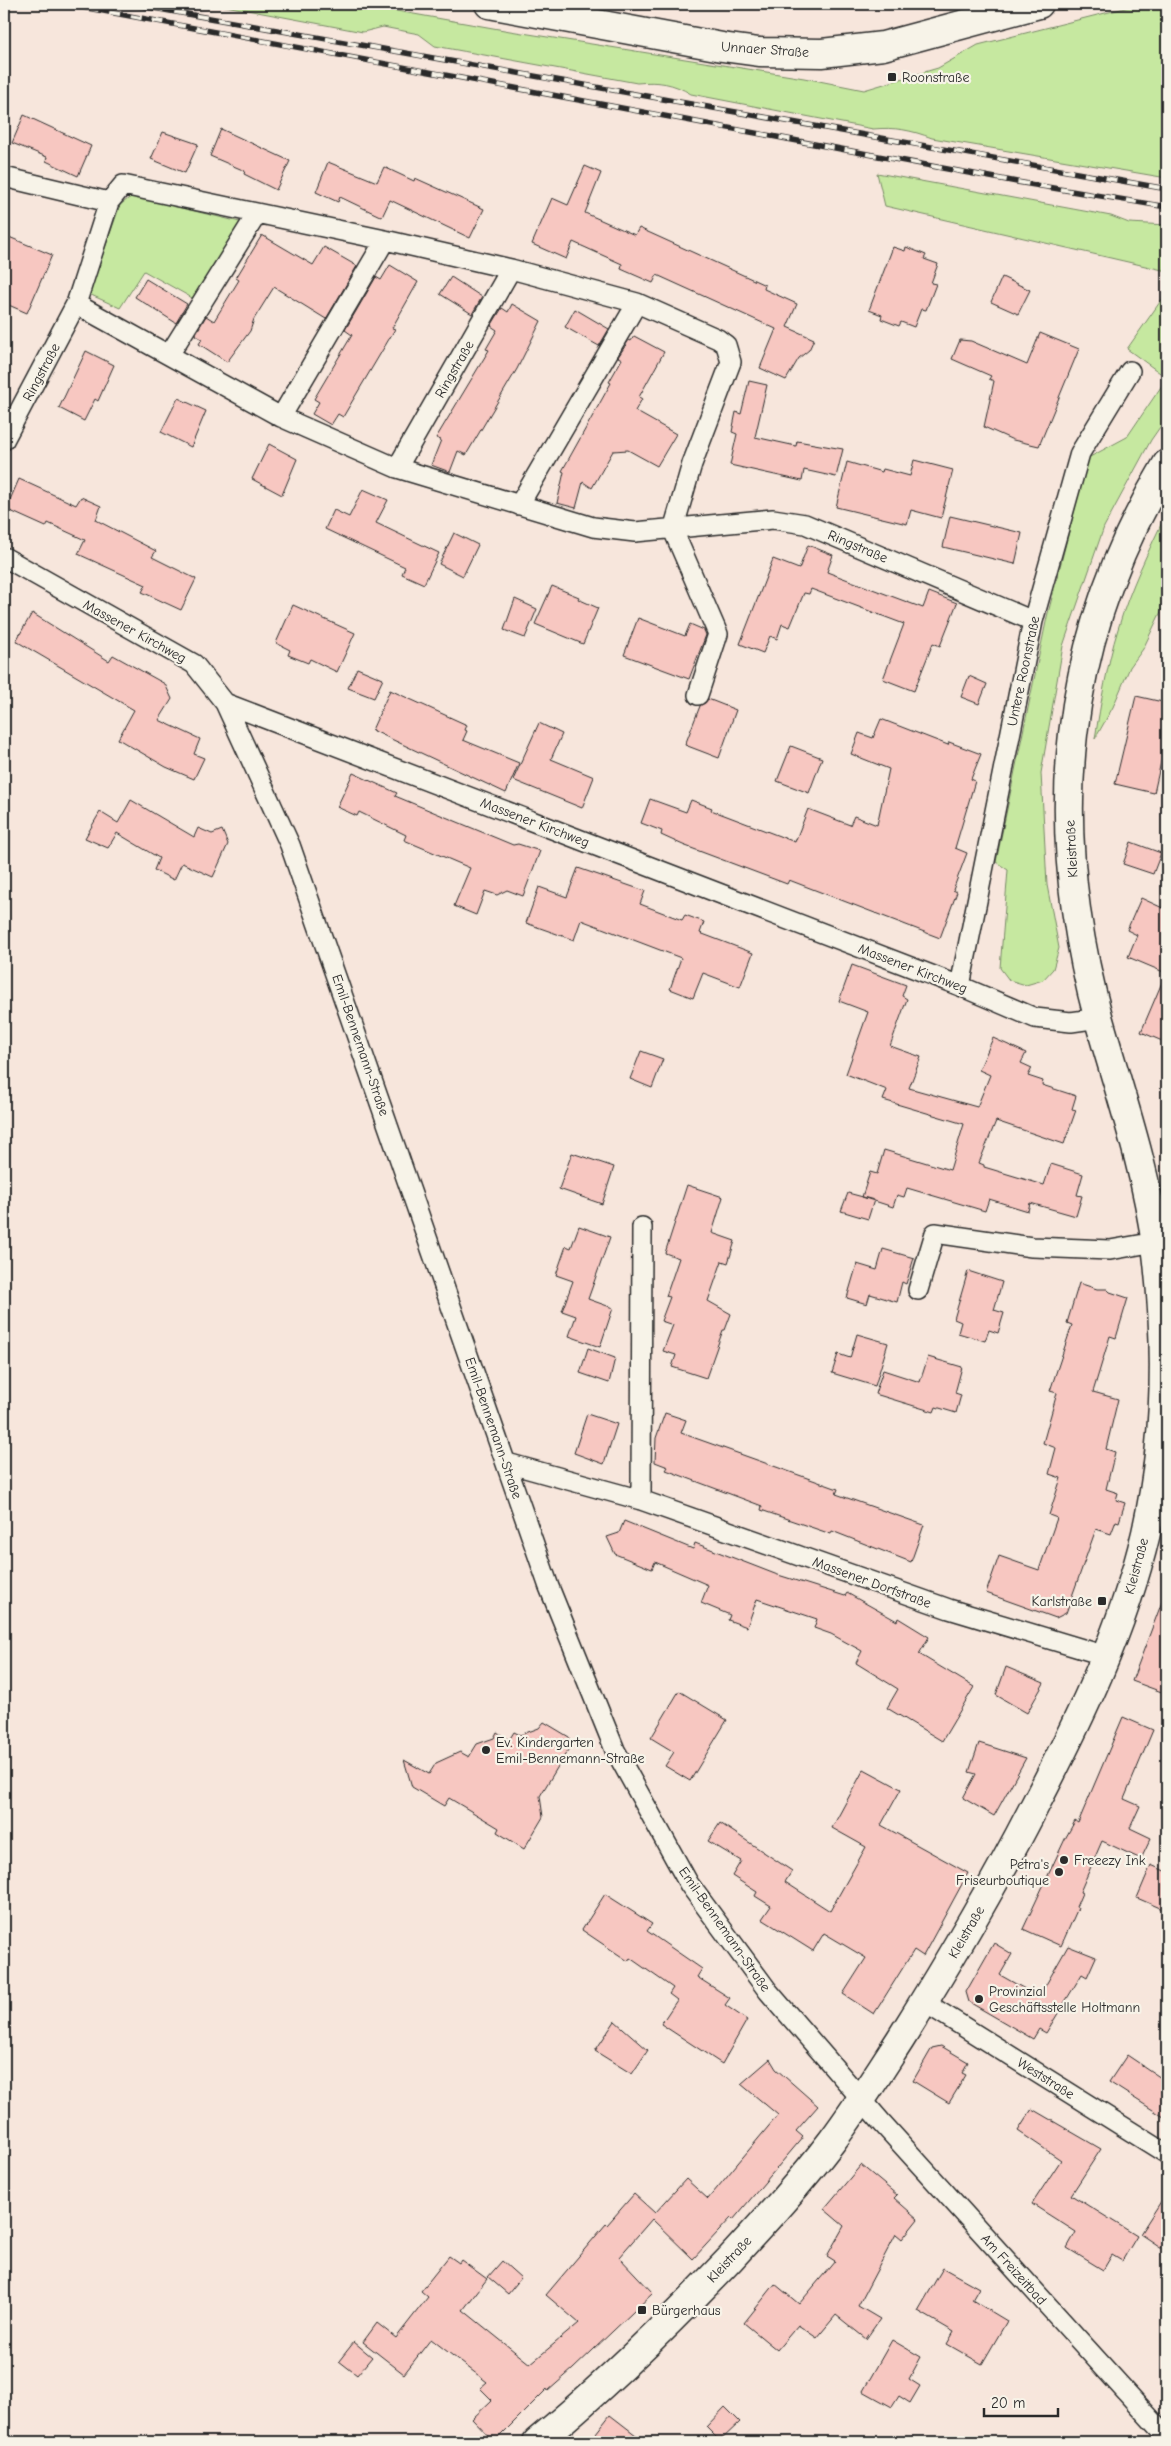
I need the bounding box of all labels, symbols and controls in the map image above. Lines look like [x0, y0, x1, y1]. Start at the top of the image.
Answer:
street label: Unnaer Straße [720, 38, 810, 61]
place label: Roonstraße [902, 69, 969, 86]
marker: Roonstraße [886, 71, 898, 83]
street label: Ringstraße [431, 338, 478, 401]
street label: Ringstraße [19, 340, 64, 404]
street label: Ringstraße [825, 526, 890, 567]
street label: Massener Kirchweg [80, 596, 189, 667]
street label: Untere Roonstraße [1003, 614, 1043, 728]
street label: Massener Kirchweg [478, 794, 592, 851]
street label: Kleistraße [1061, 820, 1082, 878]
street label: Massener Kirchweg [856, 940, 970, 997]
street label: Emil-Bennemann-Straße [328, 972, 393, 1118]
street label: Emil-Bennemann-Straße [461, 1355, 526, 1501]
street label: Kleistraße [1121, 1536, 1152, 1596]
street label: Massener Dorfstraße [810, 1553, 933, 1612]
place label: Karlstraße [1032, 1593, 1092, 1610]
marker: Karlstraße [1096, 1595, 1108, 1607]
place label: Ev. Kindergarten Emil-Bennemann-Straße [496, 1734, 645, 1767]
marker: Ev. Kindergarten Emil-Bennemann-Straße [480, 1744, 492, 1756]
place label: Freeezy Ink [1074, 1852, 1146, 1869]
marker: Freeezy Ink [1058, 1854, 1070, 1866]
place label: Petra's Friseurboutique [956, 1856, 1049, 1889]
street label: Emil-Bennemann-Straße [675, 1864, 774, 1995]
marker: Petra's Friseurboutique [1053, 1866, 1065, 1878]
street label: Kleistraße [945, 1903, 988, 1962]
place label: Provinzial Geschäftsstelle Holtmann [989, 1983, 1140, 2016]
marker: Provinzial Geschäftsstelle Holtmann [973, 1993, 985, 2005]
street label: Weststraße [1014, 2054, 1078, 2103]
street label: Am Freizeitbad [977, 2230, 1050, 2308]
street label: Kleistraße [703, 2232, 755, 2286]
place label: Bürgerhaus [652, 2302, 721, 2319]
marker: Bürgerhaus [636, 2304, 648, 2316]
scale bar [984, 2386, 1057, 2418]
text: 20 m [991, 2394, 1025, 2412]

